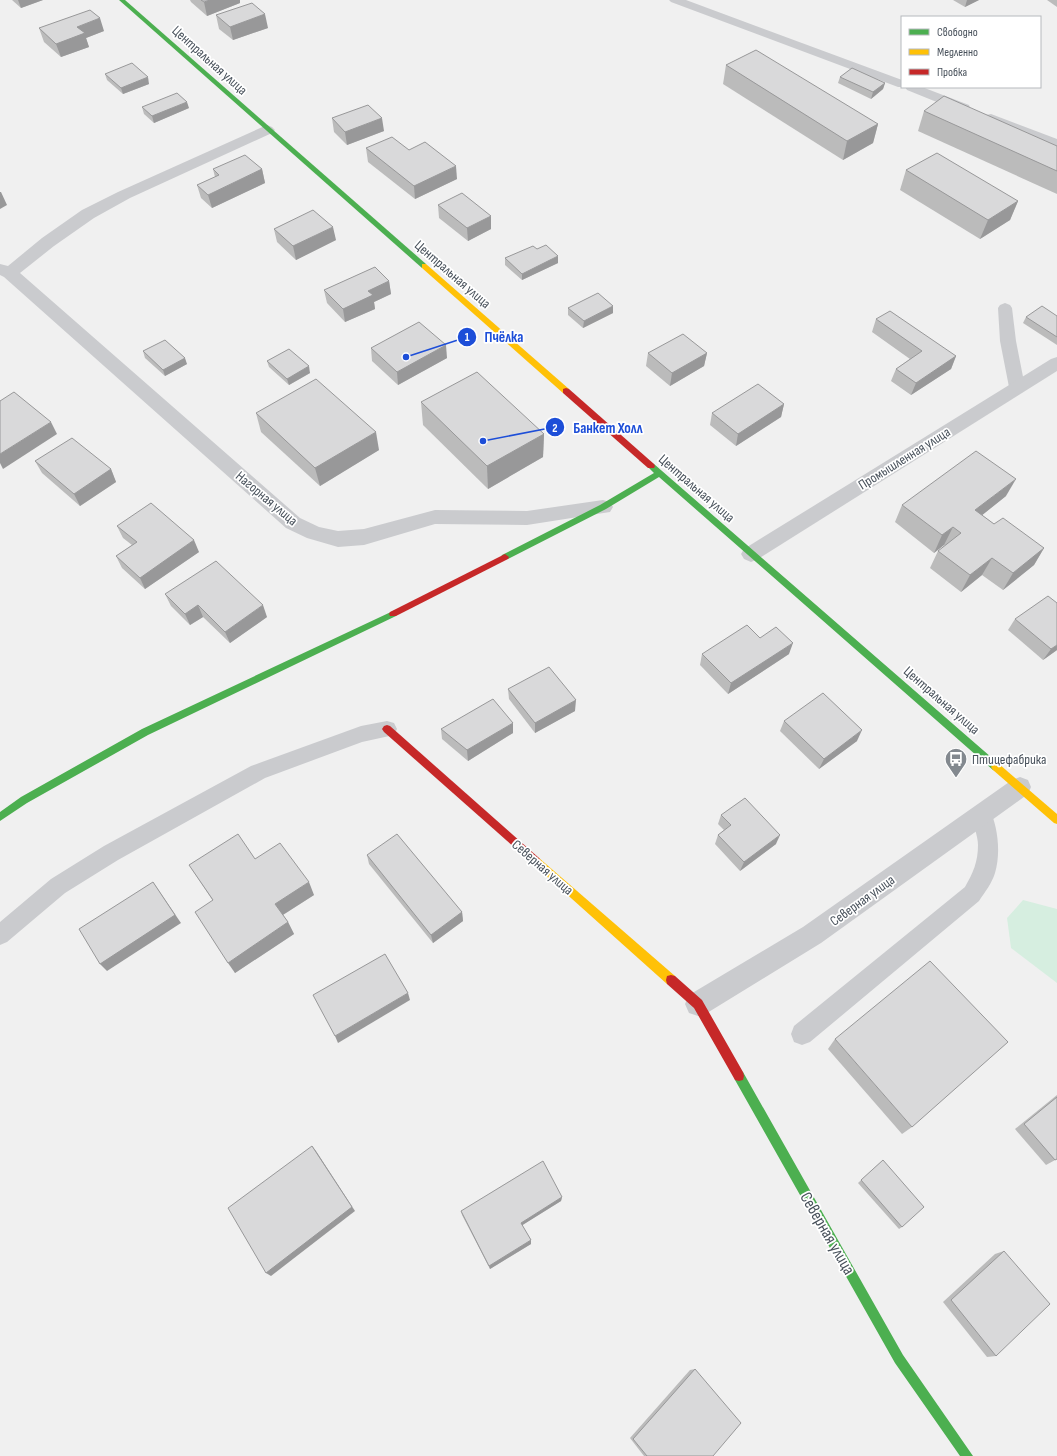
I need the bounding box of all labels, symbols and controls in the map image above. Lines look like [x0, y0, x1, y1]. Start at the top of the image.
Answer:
legend [901, 16, 1041, 88]
street label: Центральная улица [169, 22, 251, 99]
text: Свободно [937, 25, 978, 40]
text: Медленно [937, 45, 978, 60]
text: Пробка [937, 65, 968, 80]
street label: Центральная улица [411, 237, 494, 312]
callout: Пчёлка [457, 323, 532, 350]
text: Пчёлка [485, 328, 523, 347]
text: 1 [465, 330, 470, 345]
callout: Банкет Холл [545, 414, 651, 441]
text: Банкет Холл [573, 419, 643, 438]
text: 2 [552, 421, 558, 436]
street label: Промышленная улица [855, 423, 953, 493]
street label: Центральная улица [655, 451, 738, 526]
street label: Нагорная улица [232, 468, 301, 529]
street label: Центральная улица [900, 663, 983, 738]
bus stop icon: Птицефабрика [943, 746, 969, 779]
place label: Птицефабрика [972, 751, 1046, 768]
street label: Северная улица [508, 836, 577, 899]
street label: Северная улица [827, 871, 898, 930]
street label: Северная улица [795, 1189, 859, 1278]

